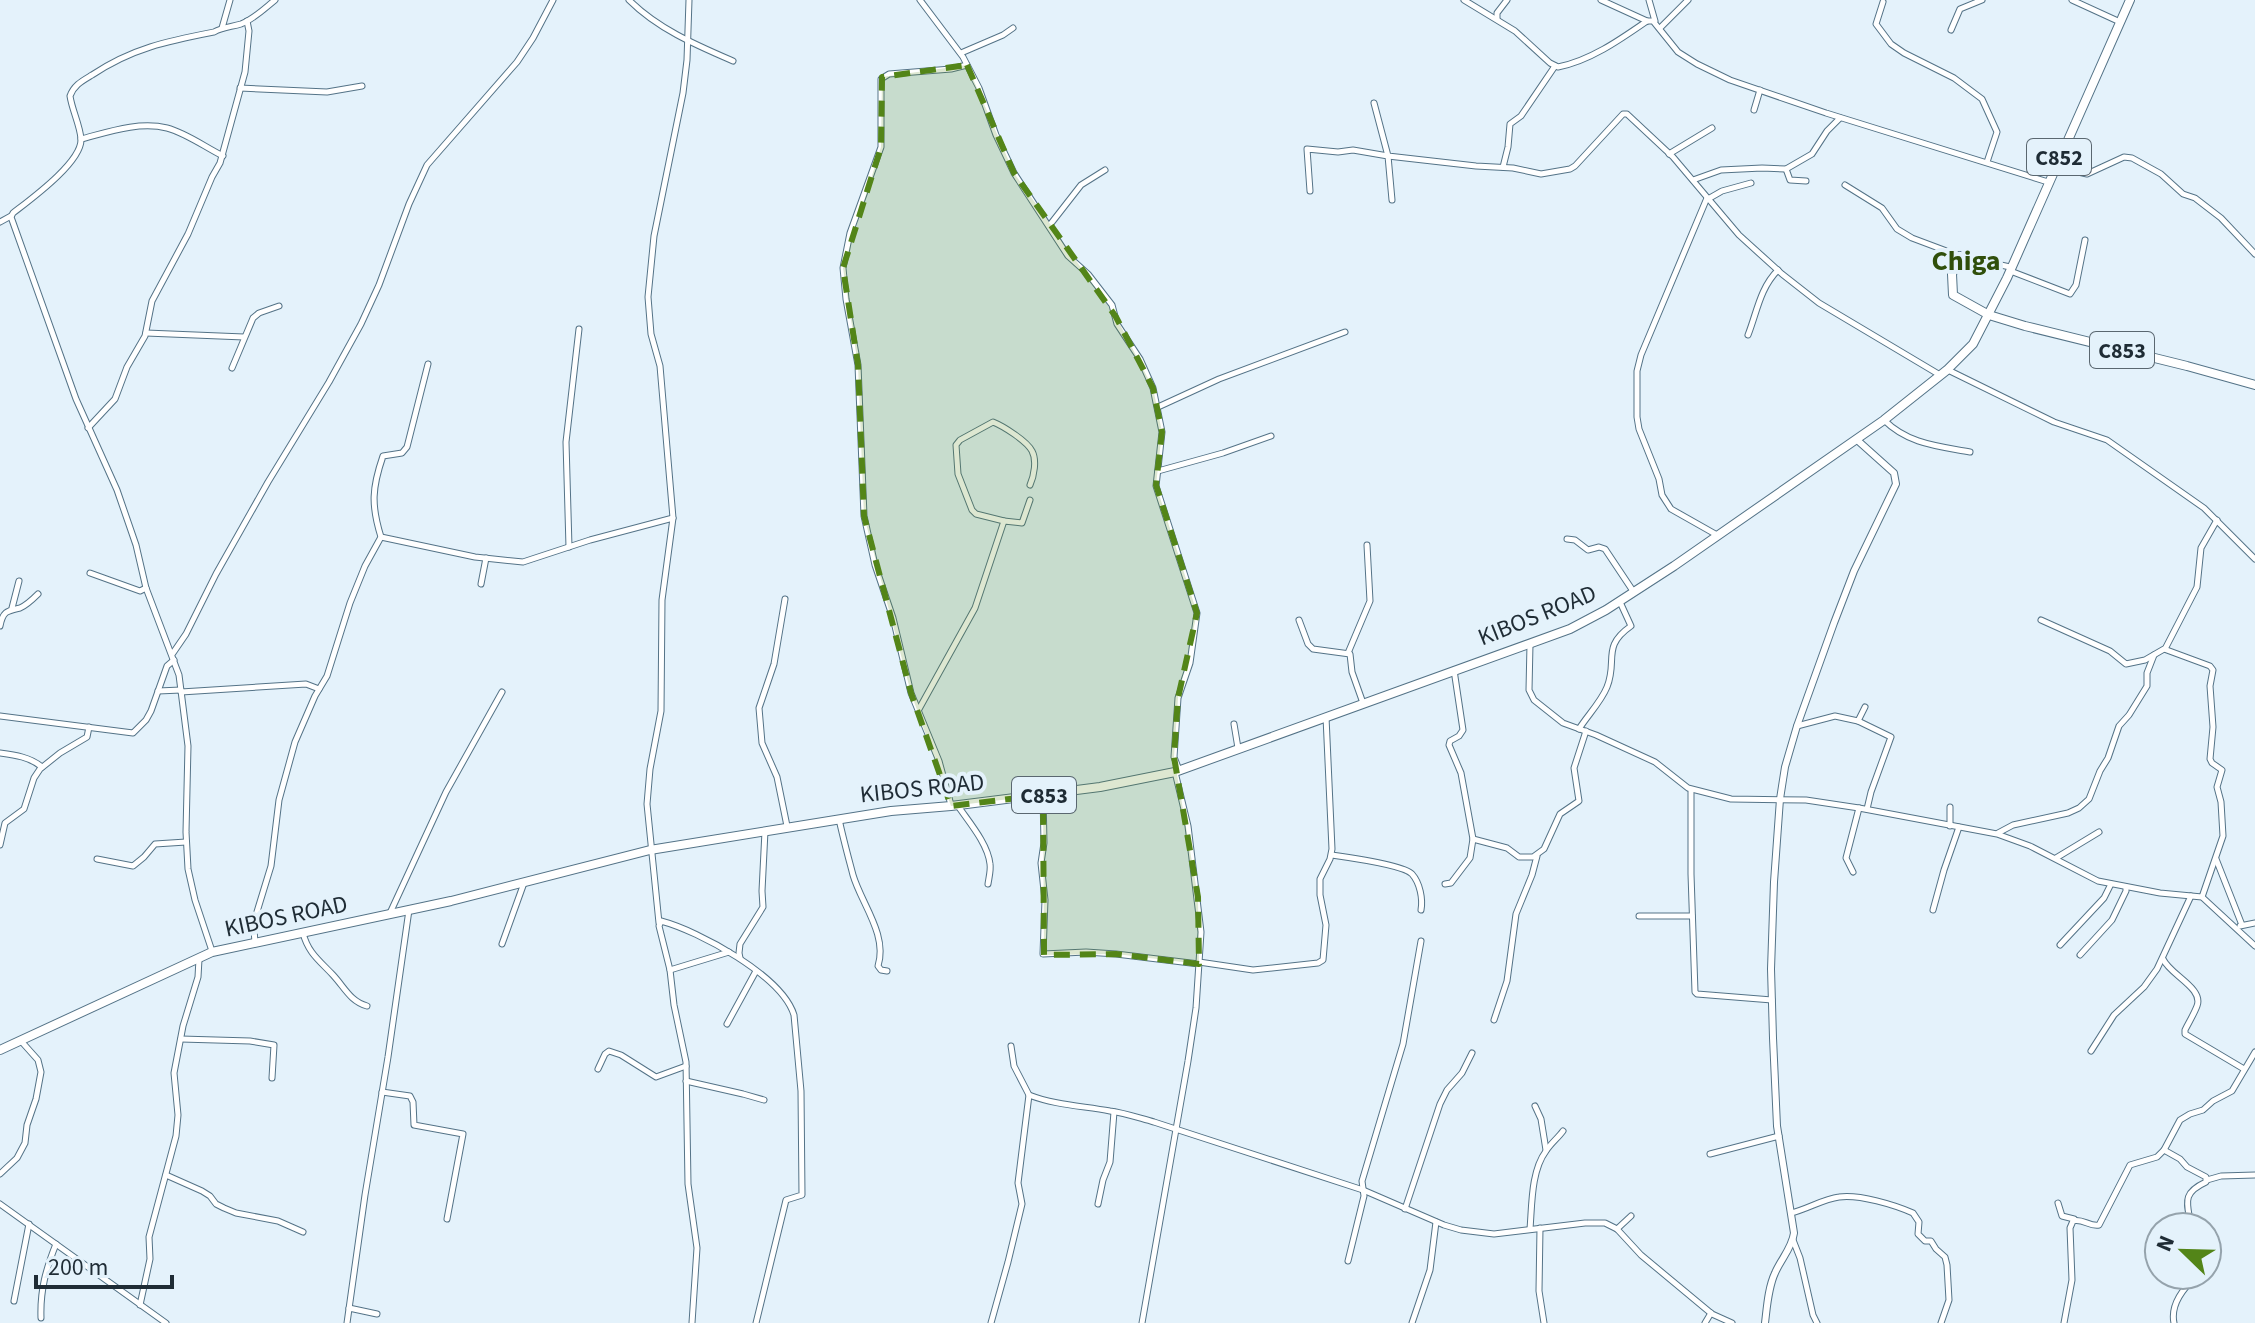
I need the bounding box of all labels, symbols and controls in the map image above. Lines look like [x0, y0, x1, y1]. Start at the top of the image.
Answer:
road number: C852 [2027, 139, 2091, 175]
district label: Chiga [1931, 241, 2001, 281]
road number: C853 [2090, 332, 2154, 368]
street label: KIBOS ROAD [1473, 576, 1602, 655]
street label: KIBOS ROAD [858, 765, 986, 812]
road number: C853 [1012, 777, 1076, 813]
street label: KIBOS ROAD [221, 886, 351, 947]
north arrow [2143, 1211, 2223, 1291]
text: N [2148, 1231, 2183, 1257]
scale bar [36, 1239, 172, 1289]
text: 200 m [48, 1250, 108, 1285]

